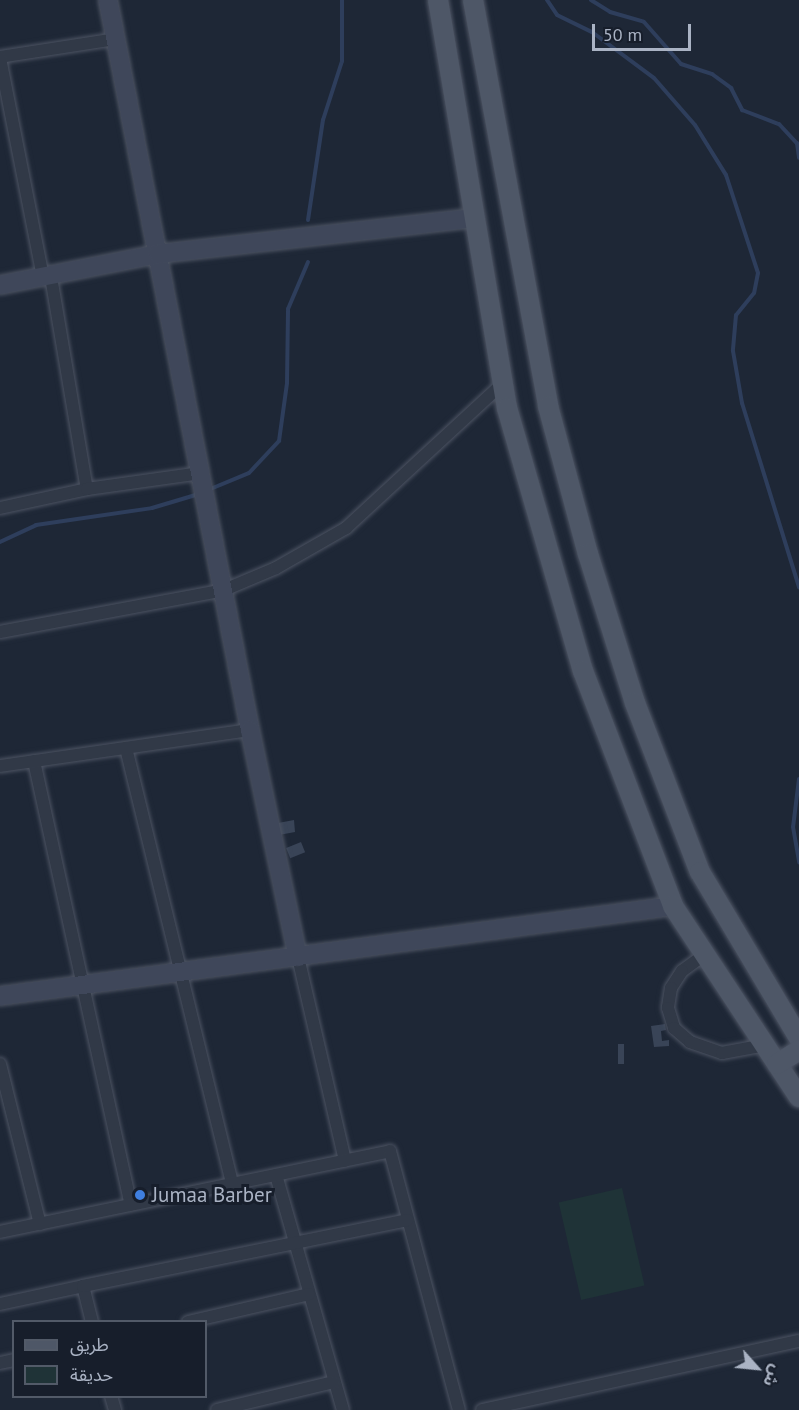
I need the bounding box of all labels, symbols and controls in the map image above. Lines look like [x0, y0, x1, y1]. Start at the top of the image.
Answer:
scale bar [595, 12, 694, 50]
text: 50 m [603, 23, 642, 46]
place label: Jumaa Barber [152, 1182, 272, 1208]
marker: Jumaa Barber [133, 1188, 147, 1202]
legend [12, 1320, 207, 1398]
text: طريق [70, 1333, 109, 1356]
north arrow [727, 1338, 787, 1398]
text: ش [759, 1362, 787, 1390]
text: حديقة [70, 1363, 113, 1386]

